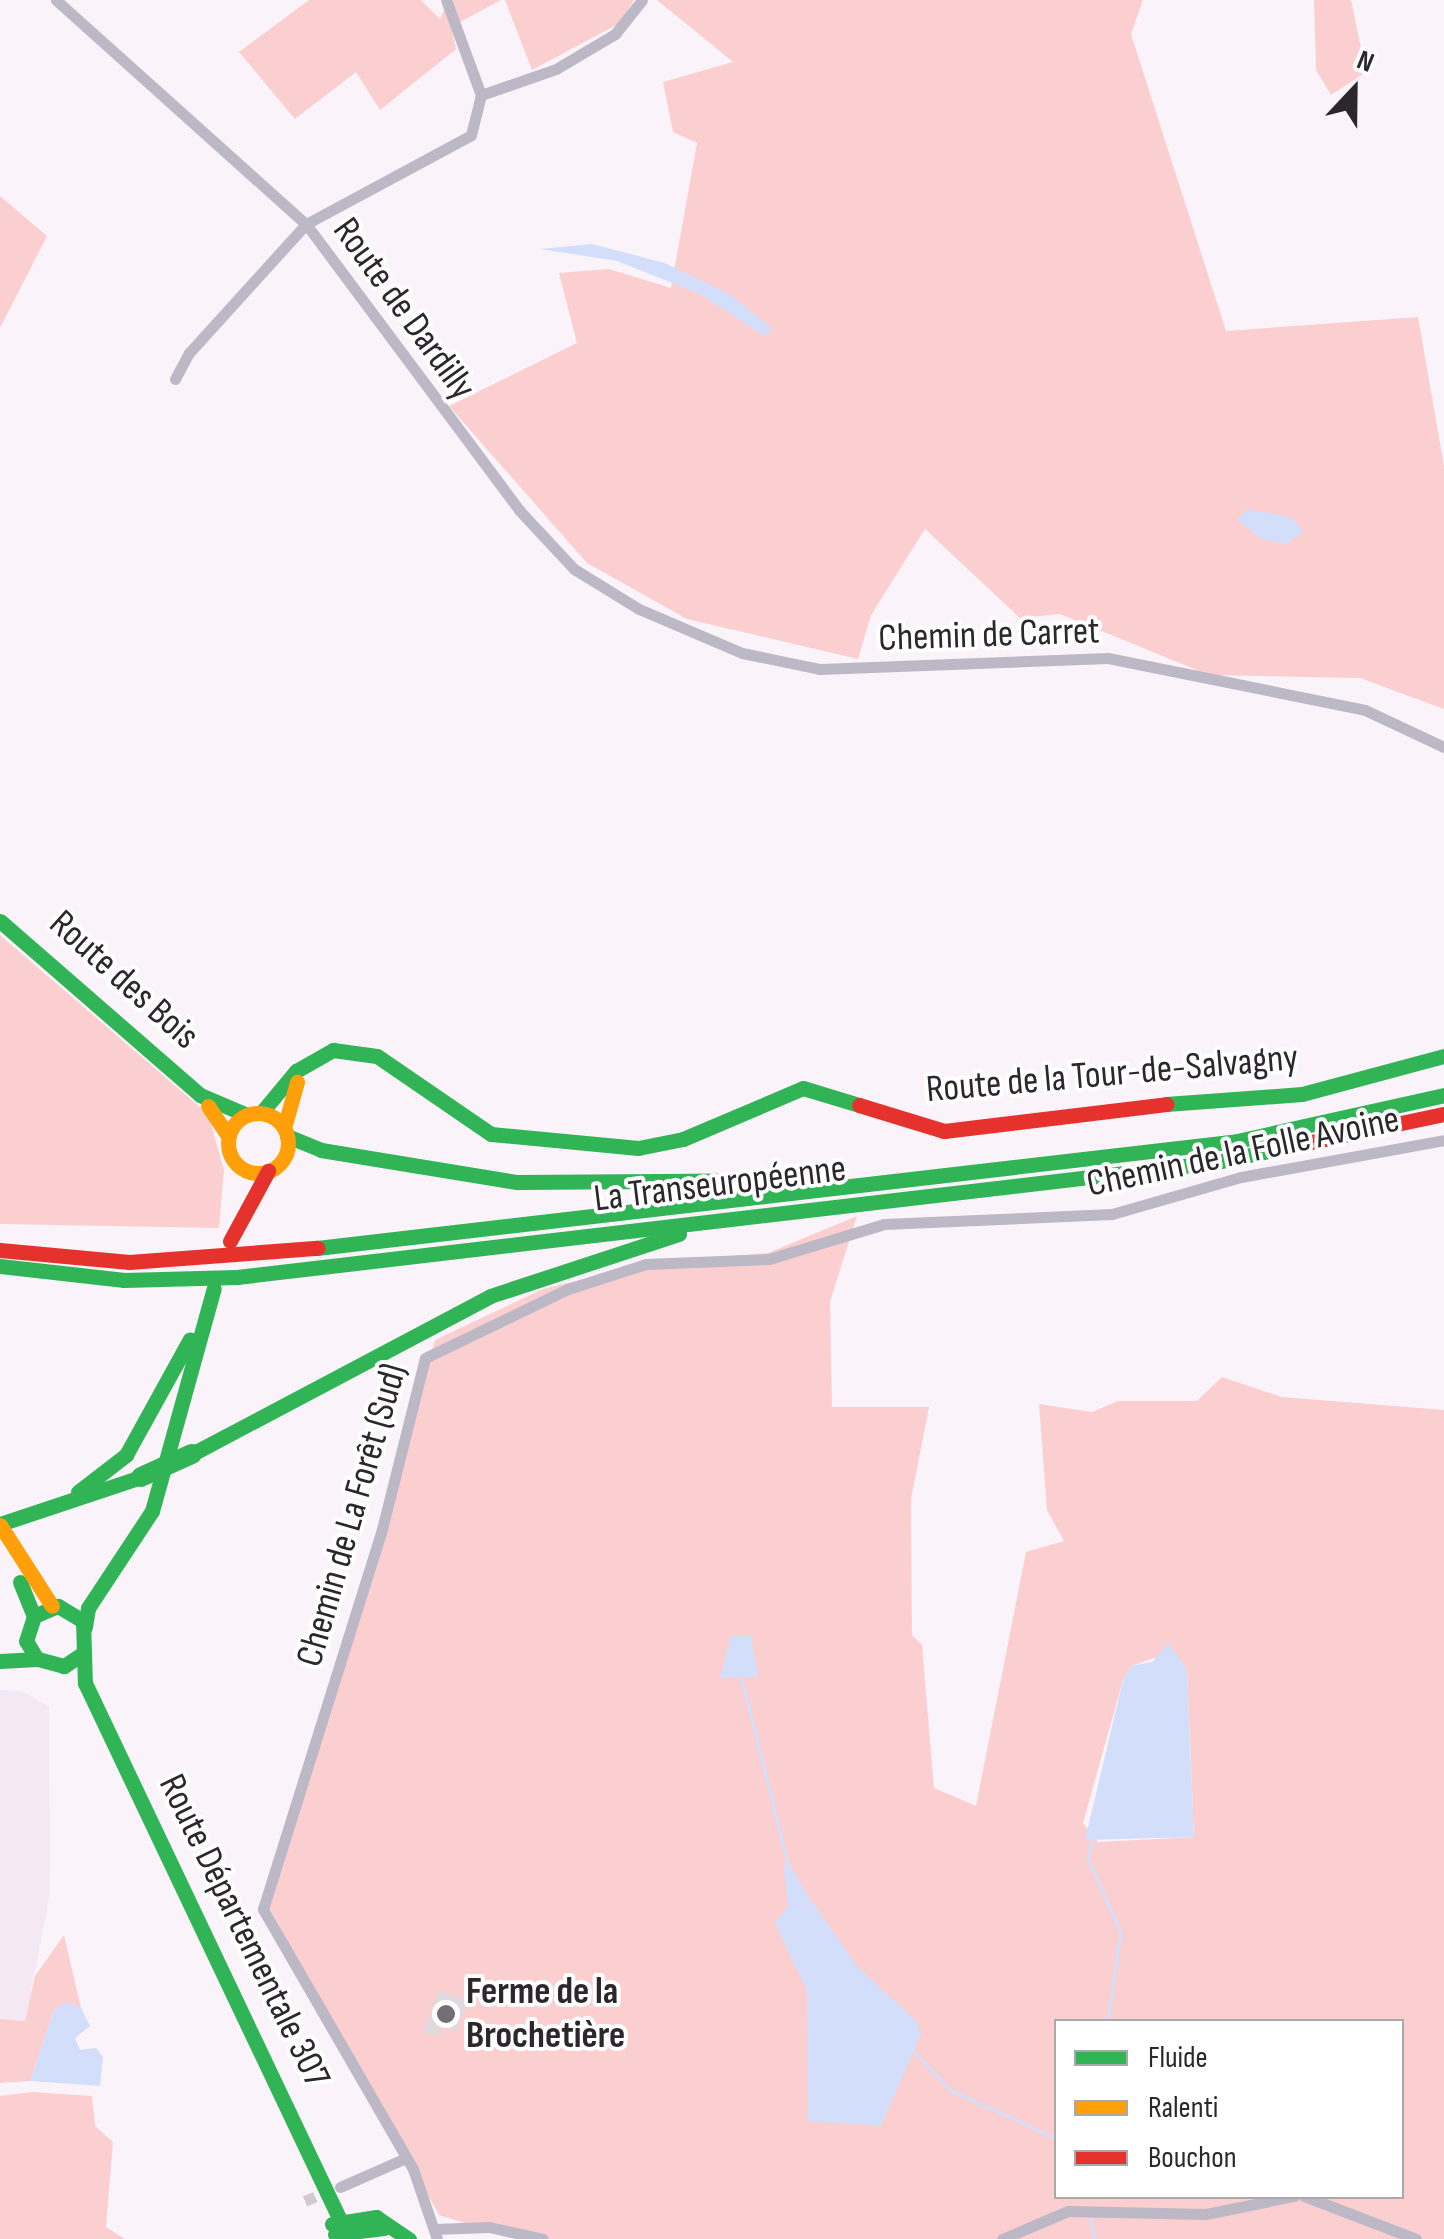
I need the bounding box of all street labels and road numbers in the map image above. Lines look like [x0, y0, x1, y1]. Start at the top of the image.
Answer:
street label: Route de Dardilly [323, 209, 485, 409]
street label: Chemin de Carret [878, 608, 1100, 662]
street label: Route des Bois [40, 901, 208, 1059]
street label: Route de la Tour-de-Salvagny [924, 1035, 1300, 1113]
street label: Chemin de la Folle Avoine [1083, 1097, 1403, 1207]
street label: La Transeuropéenne [591, 1146, 849, 1222]
street label: Chemin de La Forêt (Sud) [287, 1358, 417, 1672]
street label: Route Départementale 307 [149, 1767, 339, 2095]

